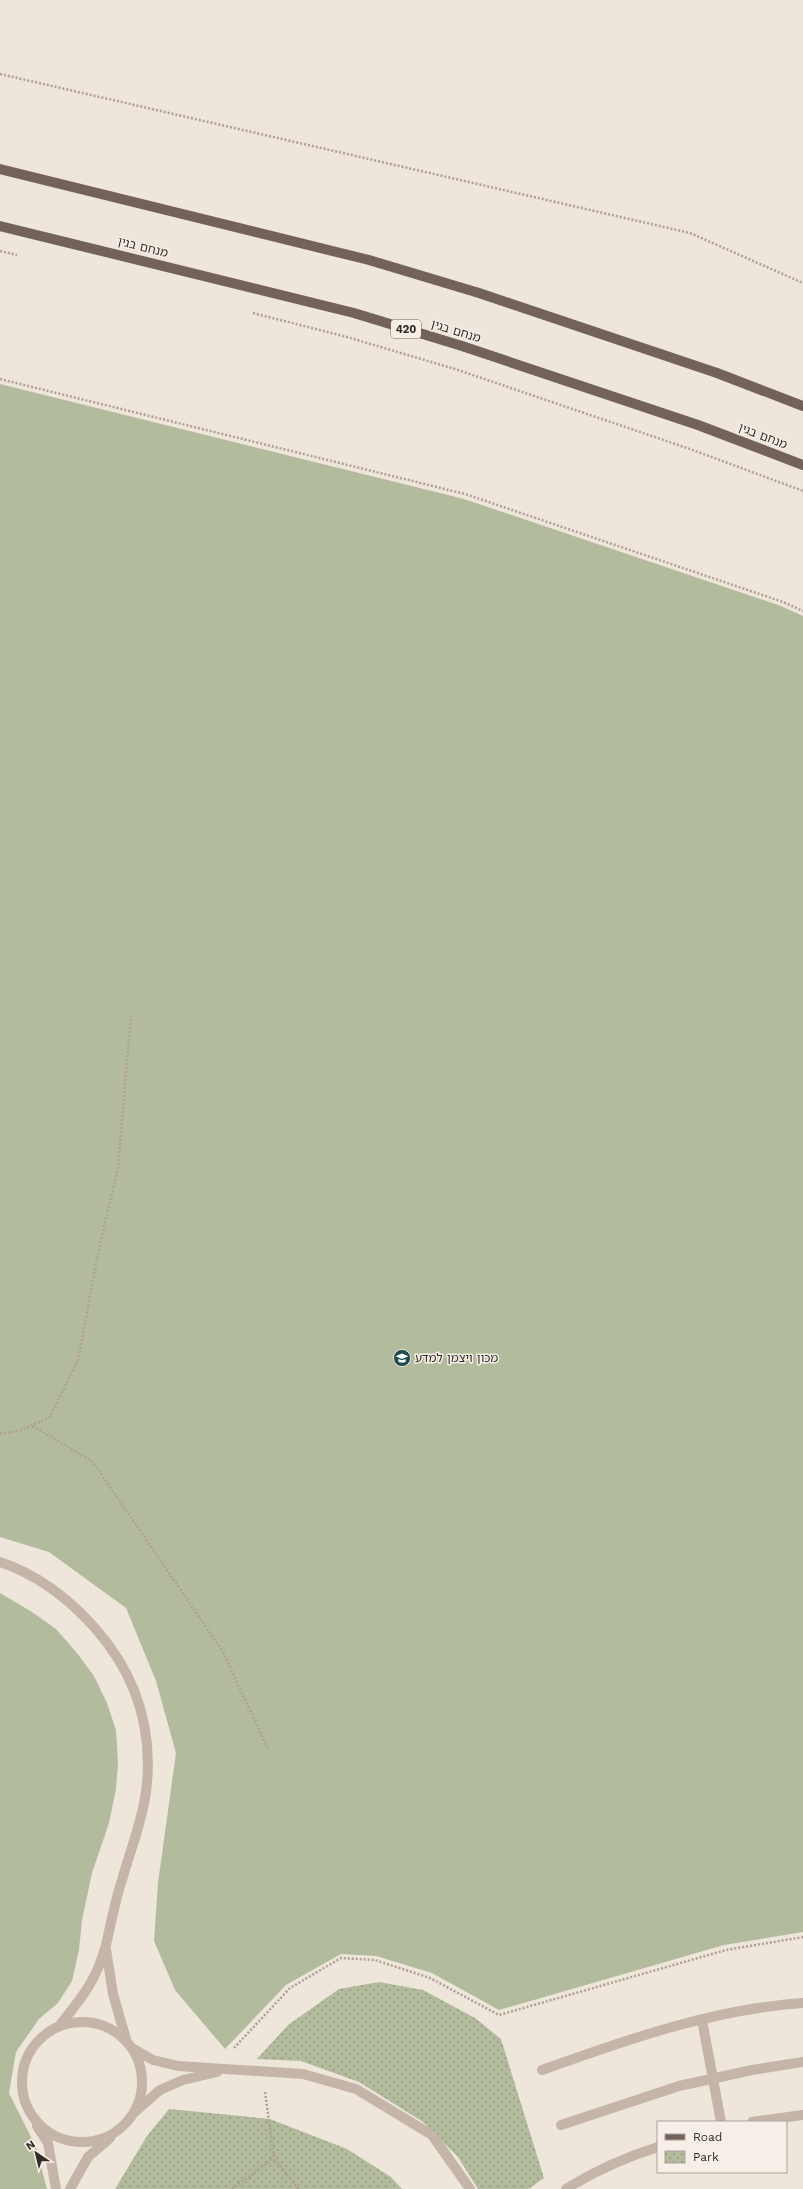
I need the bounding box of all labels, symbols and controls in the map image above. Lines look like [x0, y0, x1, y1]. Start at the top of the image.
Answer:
street label: מנחם בגין [116, 234, 170, 260]
street label: מנחם בגין [429, 317, 483, 345]
road number: 420 [391, 320, 421, 338]
street label: מנחם בגין [737, 420, 789, 452]
school or university icon: מכון ויצמן למדע [392, 1348, 412, 1368]
place label: מכון ויצמן למדע [415, 1351, 498, 1365]
legend [657, 2121, 787, 2173]
text: Road [693, 2130, 722, 2144]
north arrow [16, 2133, 56, 2173]
text: N [23, 2138, 38, 2153]
text: Park [693, 2150, 719, 2164]

